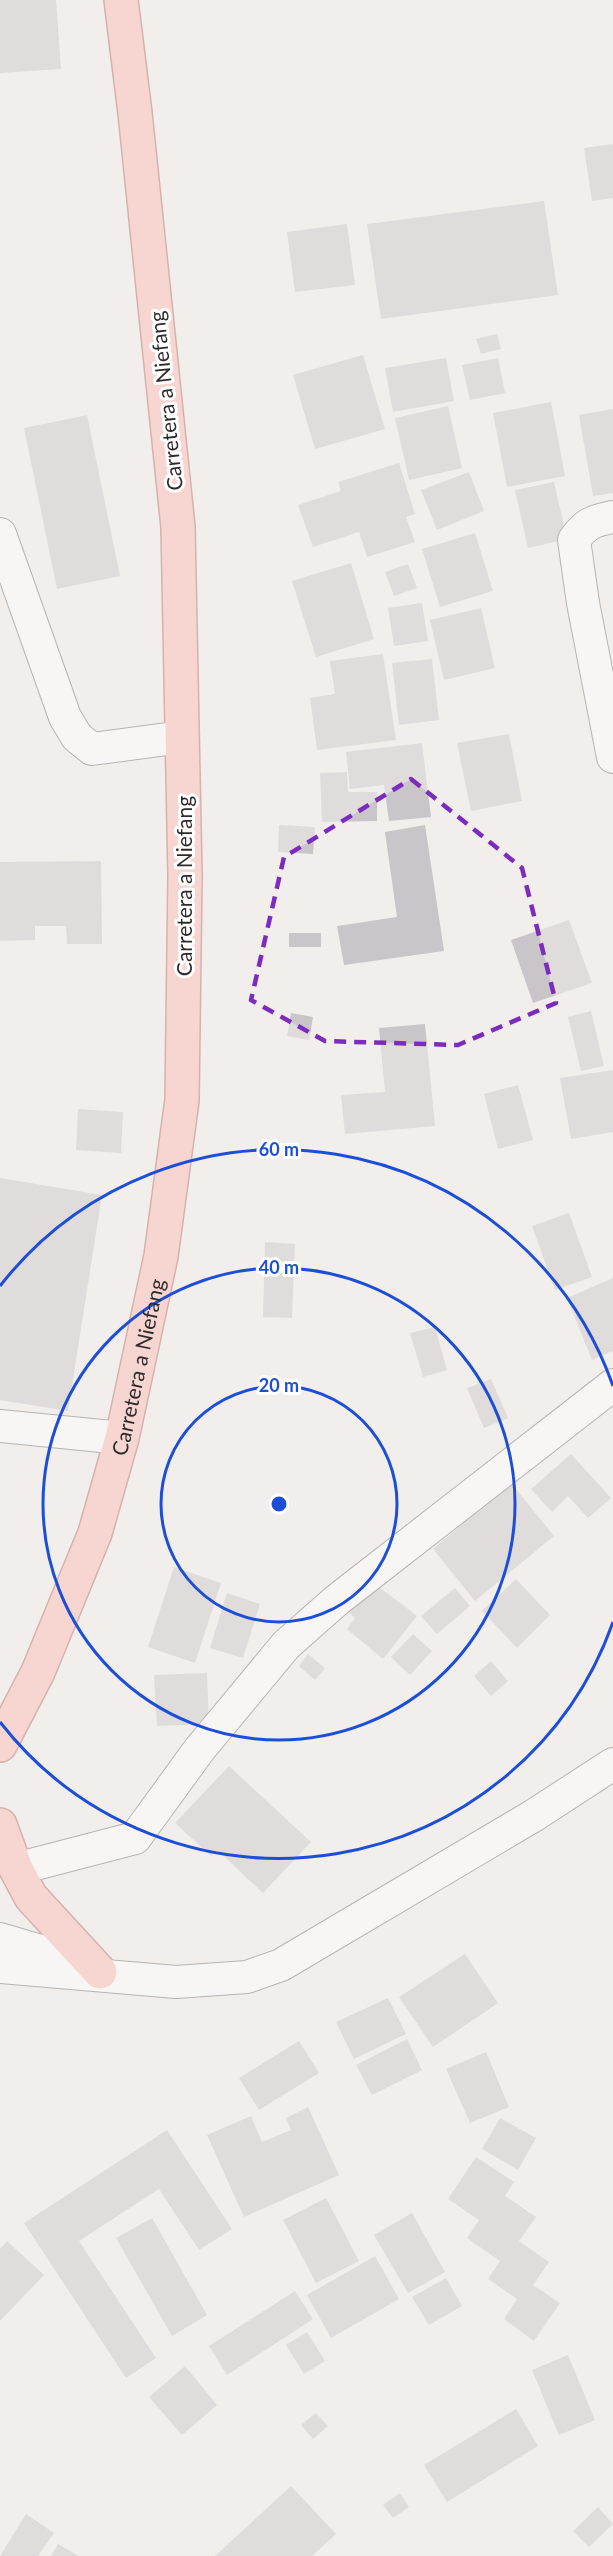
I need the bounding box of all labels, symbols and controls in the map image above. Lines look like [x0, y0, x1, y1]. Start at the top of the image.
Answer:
street label: Carretera a Niefang [143, 310, 187, 492]
street label: Carretera a Niefang [171, 796, 196, 976]
text: 60 m [259, 1138, 299, 1160]
text: 40 m [259, 1256, 299, 1278]
street label: Carretera a Niefang [105, 1276, 168, 1458]
text: 20 m [259, 1374, 299, 1396]
centre of rings [269, 1494, 289, 1514]

